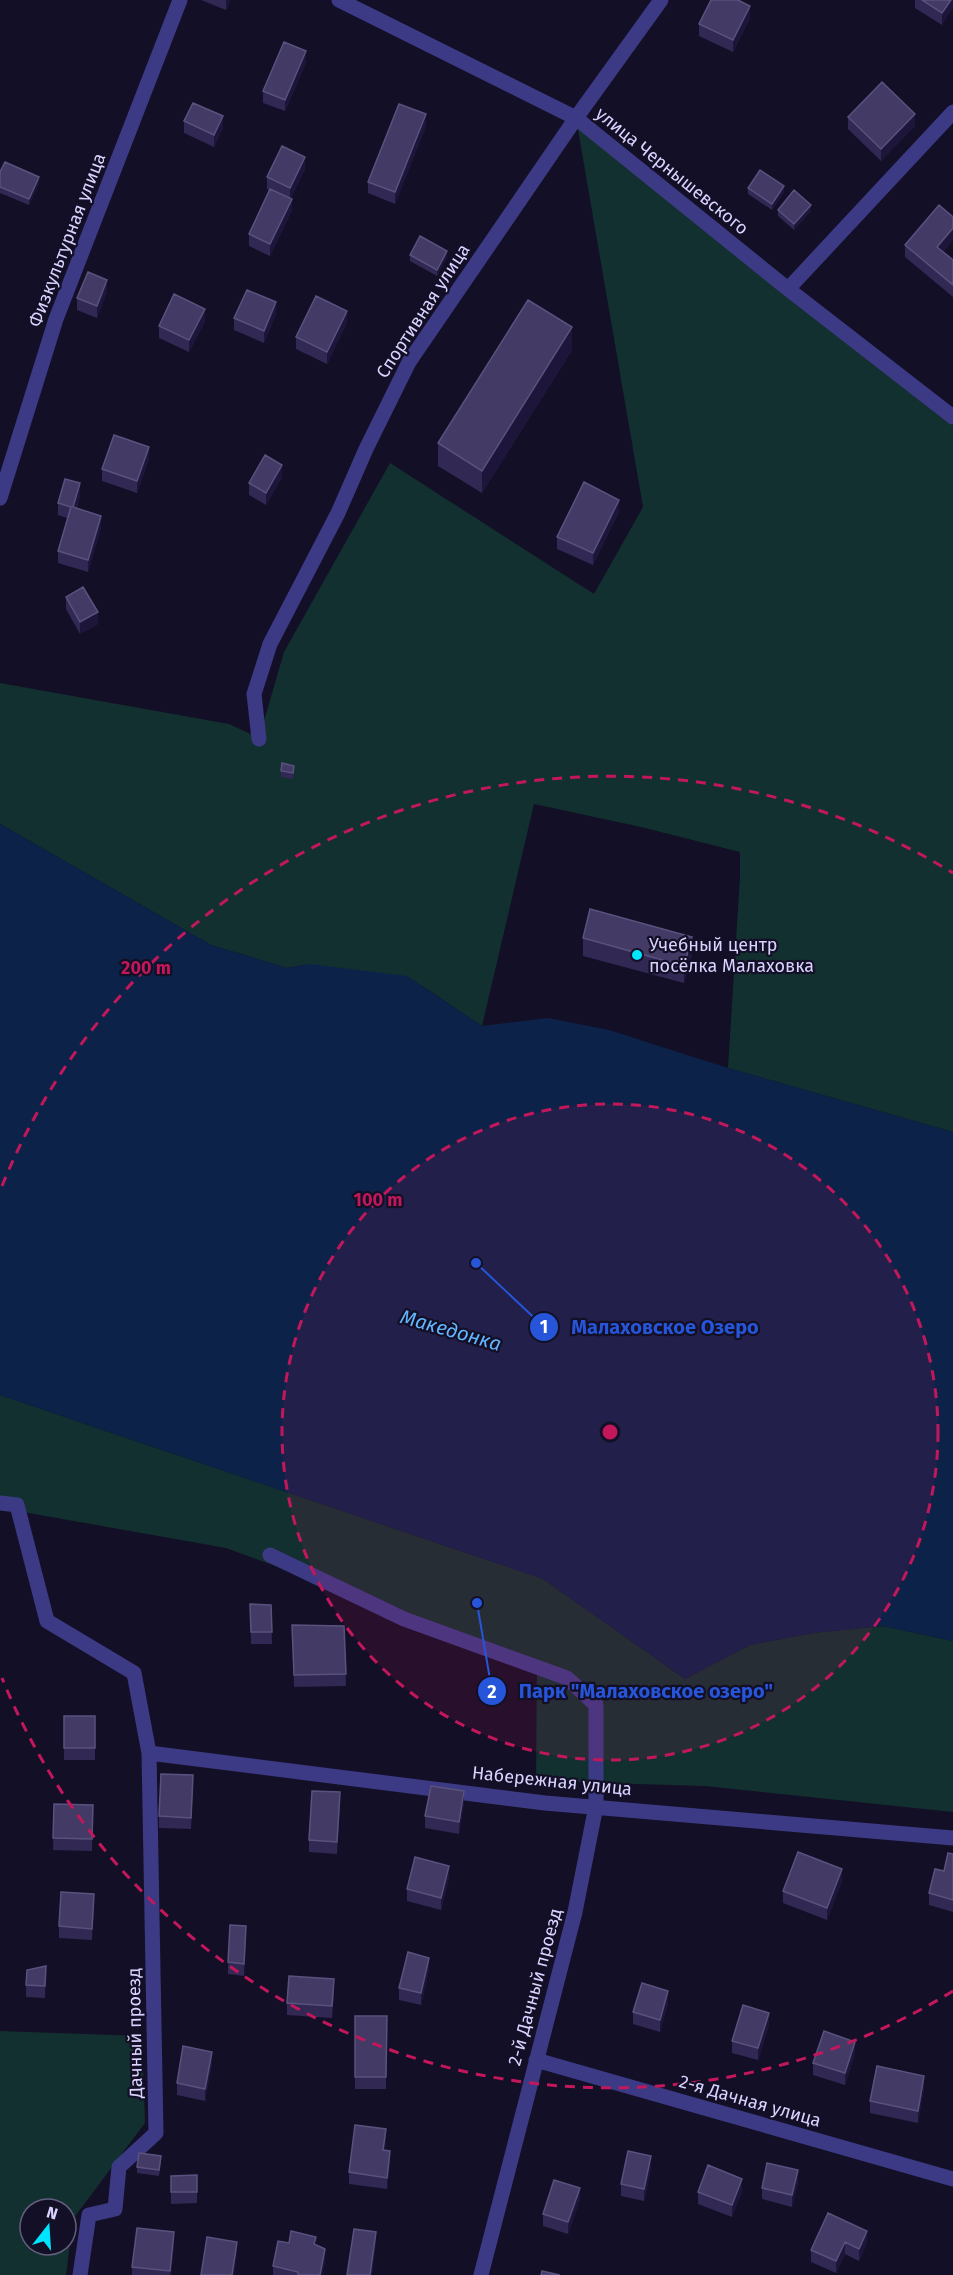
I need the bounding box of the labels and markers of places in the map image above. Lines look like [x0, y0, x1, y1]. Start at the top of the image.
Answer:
place label: Учебный центр посёлка Малаховка [649, 934, 814, 977]
marker: Учебный центр посёлка Малаховка [630, 948, 644, 962]
callout: Малаховское Озеро [529, 1308, 771, 1346]
centre of rings [600, 1422, 620, 1442]
callout: Парк "Малаховское озеро" [477, 1672, 785, 1710]

